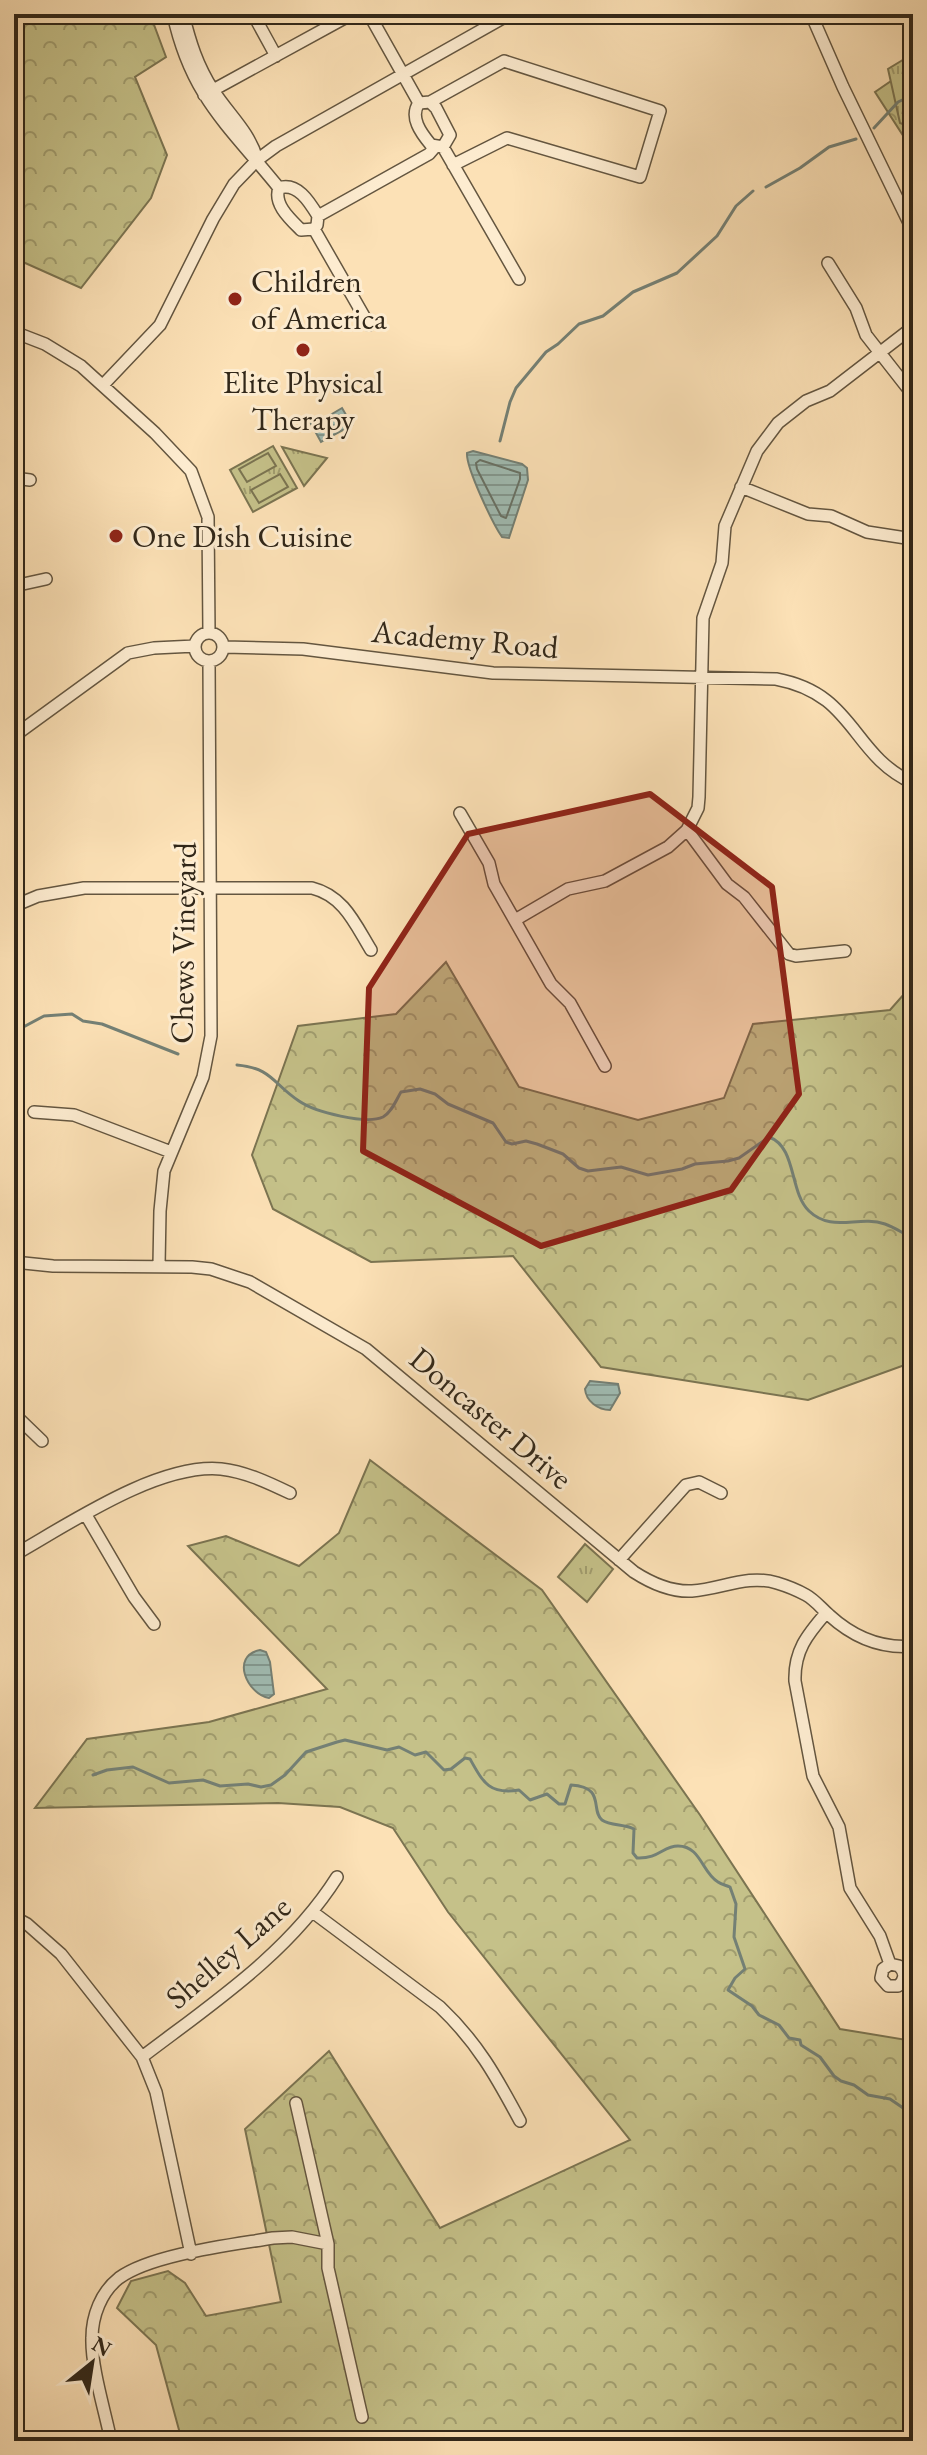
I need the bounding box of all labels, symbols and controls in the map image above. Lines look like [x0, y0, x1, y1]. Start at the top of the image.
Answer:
place label: Children of America [251, 260, 387, 339]
marker: Children of America [226, 290, 244, 308]
marker: Elite Physical Therapy [294, 341, 312, 359]
place label: Elite Physical Therapy [223, 361, 384, 440]
place label: One Dish Cuisine [132, 515, 352, 557]
marker: One Dish Cuisine [107, 527, 125, 545]
street label: Academy Road [369, 610, 561, 668]
street label: Chews Vineyard [160, 841, 206, 1044]
street label: Doncaster Drive [401, 1337, 581, 1499]
street label: Shelley Lane [157, 1886, 299, 2018]
north arrow [52, 2323, 132, 2403]
text: N [87, 2329, 117, 2363]

